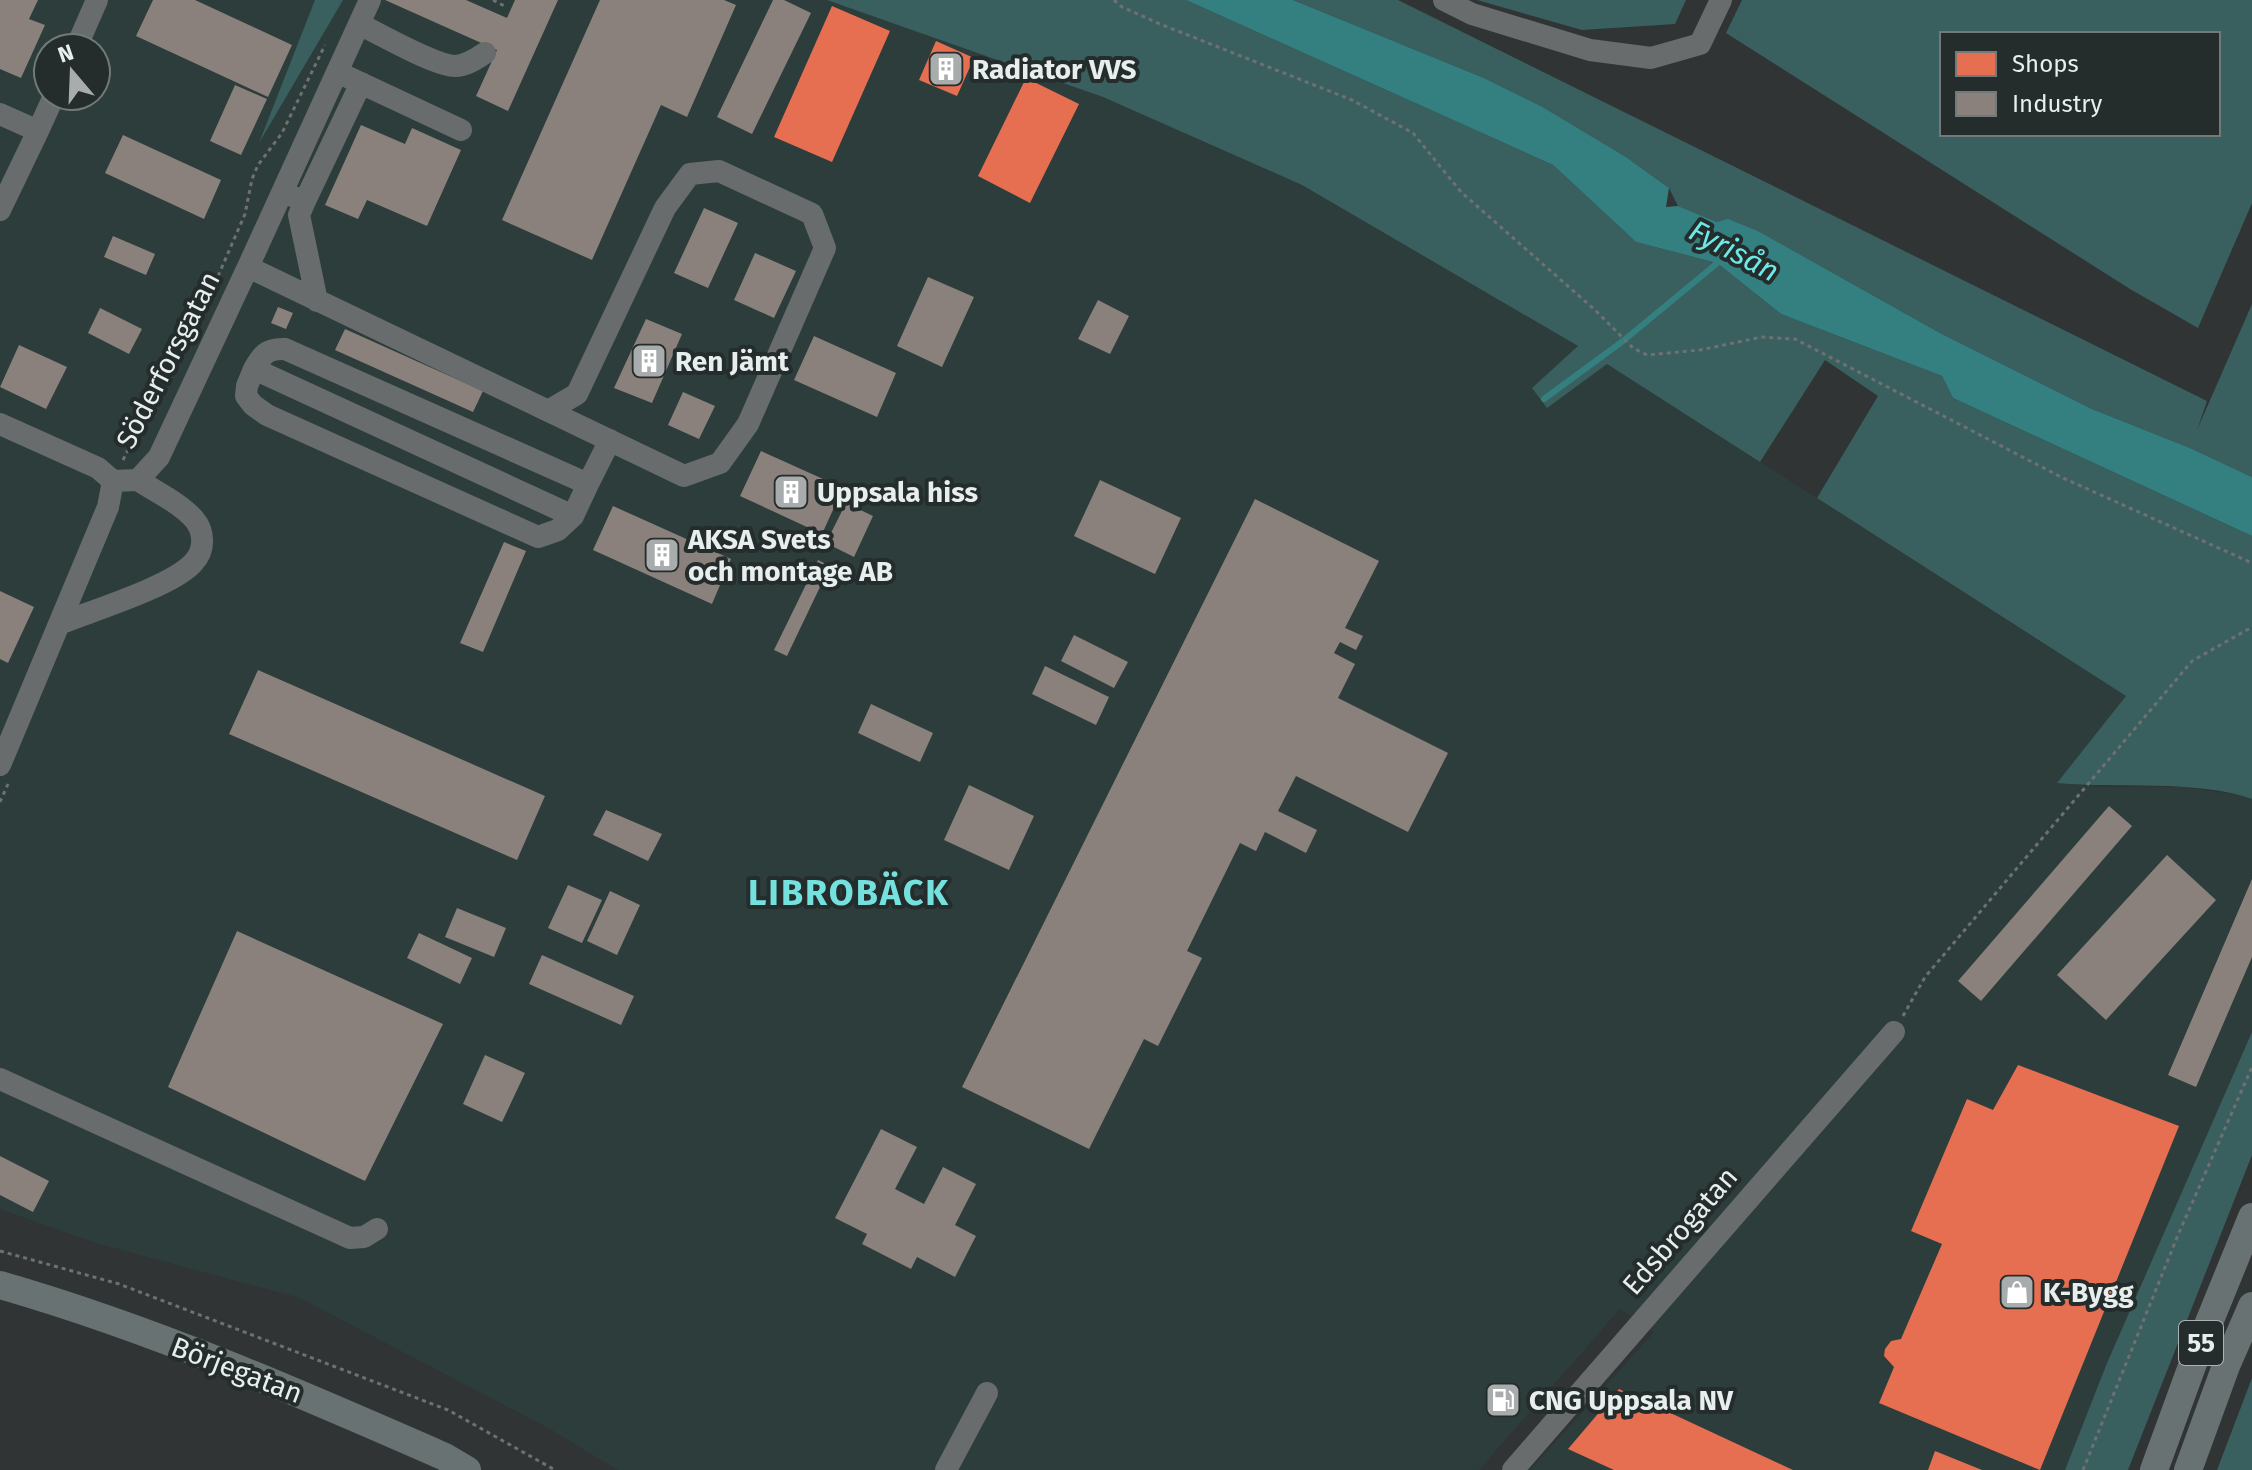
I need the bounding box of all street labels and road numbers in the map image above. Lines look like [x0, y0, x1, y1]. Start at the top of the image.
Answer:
street label: Söderforsgatan [109, 266, 227, 454]
street label: Edsbrogatan [1616, 1161, 1744, 1301]
road number: 55 [2179, 1321, 2223, 1365]
street label: Börjegatan [167, 1330, 307, 1410]

